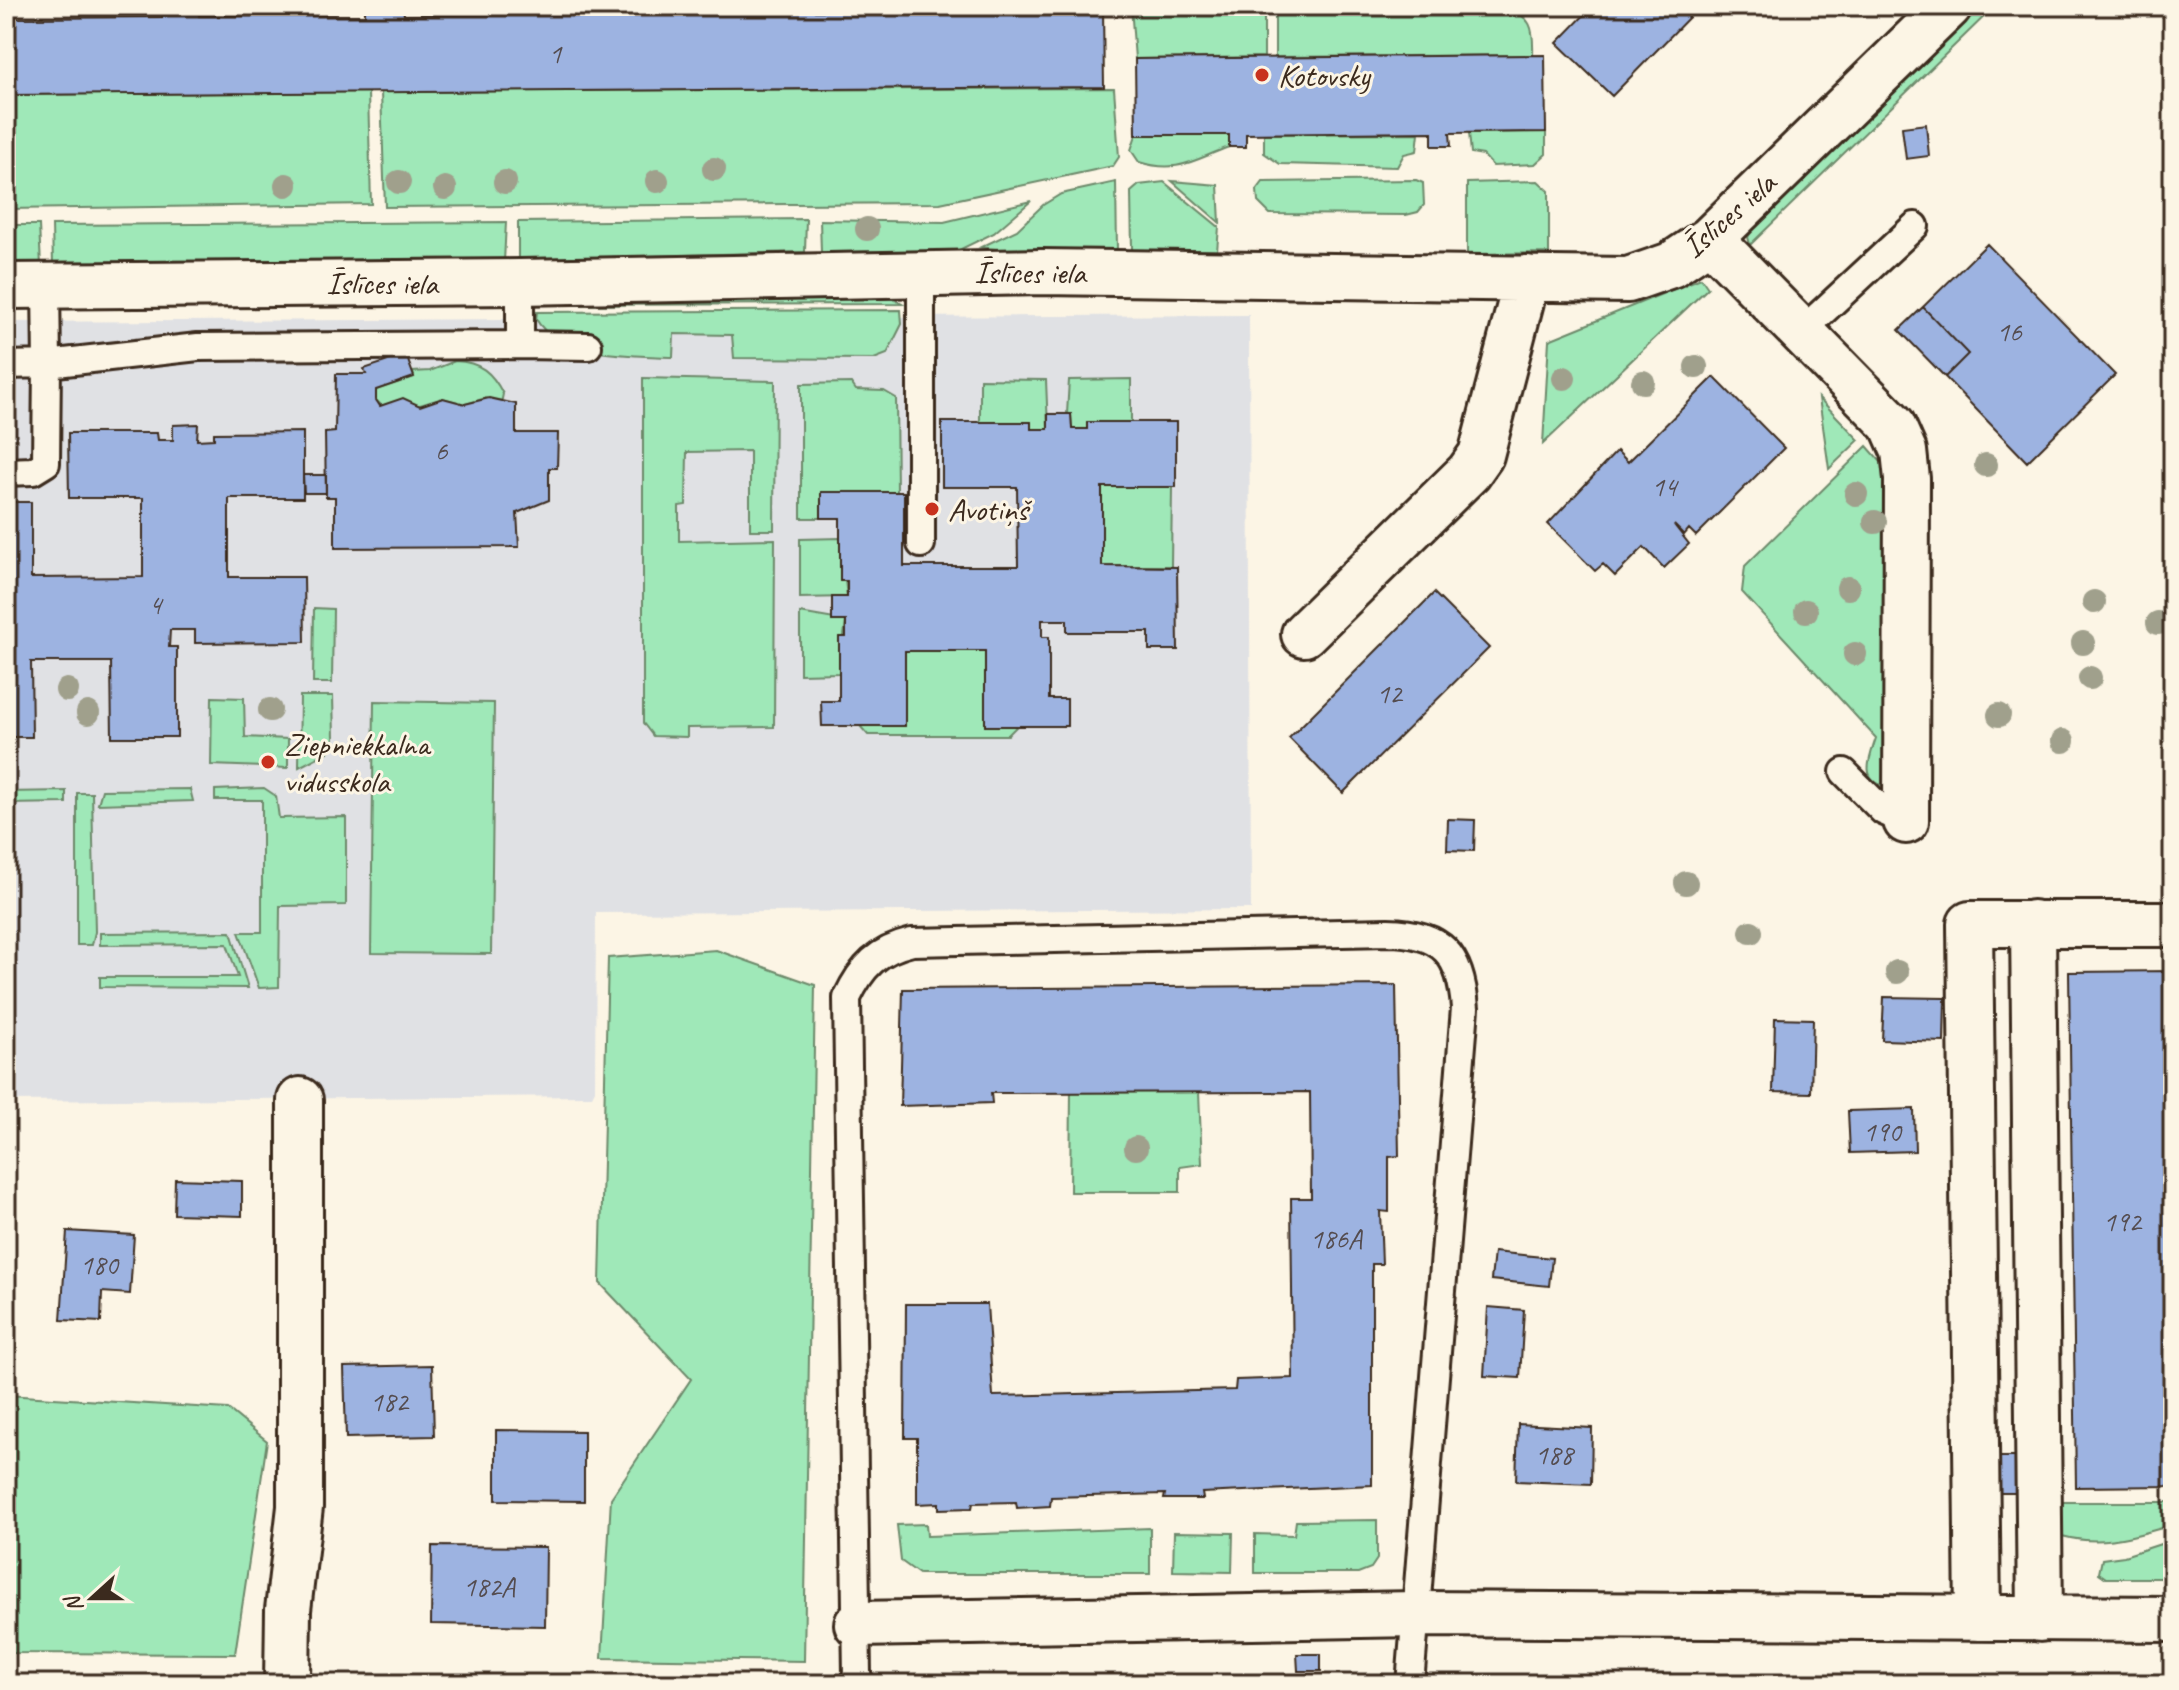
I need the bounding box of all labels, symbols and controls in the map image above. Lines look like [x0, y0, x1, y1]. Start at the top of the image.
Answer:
house number: 1 [549, 36, 563, 71]
place label: Kotovsky [1278, 55, 1372, 96]
marker: Kotovsky [1253, 66, 1271, 84]
street label: Īslīces iela [1674, 162, 1786, 267]
street label: Īslīces iela [974, 252, 1088, 293]
street label: Īslīces iela [326, 263, 440, 304]
house number: 16 [1996, 314, 2023, 349]
house number: 6 [435, 433, 449, 468]
house number: 14 [1651, 469, 1679, 504]
place label: Avotiņš [948, 489, 1033, 530]
marker: Avotiņš [923, 500, 941, 518]
house number: 4 [149, 587, 164, 622]
house number: 12 [1376, 676, 1404, 711]
place label: Ziepniekkalna vidusskola [284, 724, 432, 802]
marker: Ziepniekkalna vidusskola [259, 753, 277, 771]
house number: 190 [1863, 1114, 1903, 1149]
house number: 192 [2103, 1204, 2143, 1239]
house number: 186A [1310, 1221, 1364, 1256]
house number: 180 [80, 1247, 120, 1282]
house number: 182 [370, 1384, 410, 1419]
house number: 188 [1535, 1437, 1575, 1472]
north arrow [52, 1558, 132, 1638]
house number: 182A [463, 1569, 517, 1604]
text: N [58, 1590, 90, 1616]

